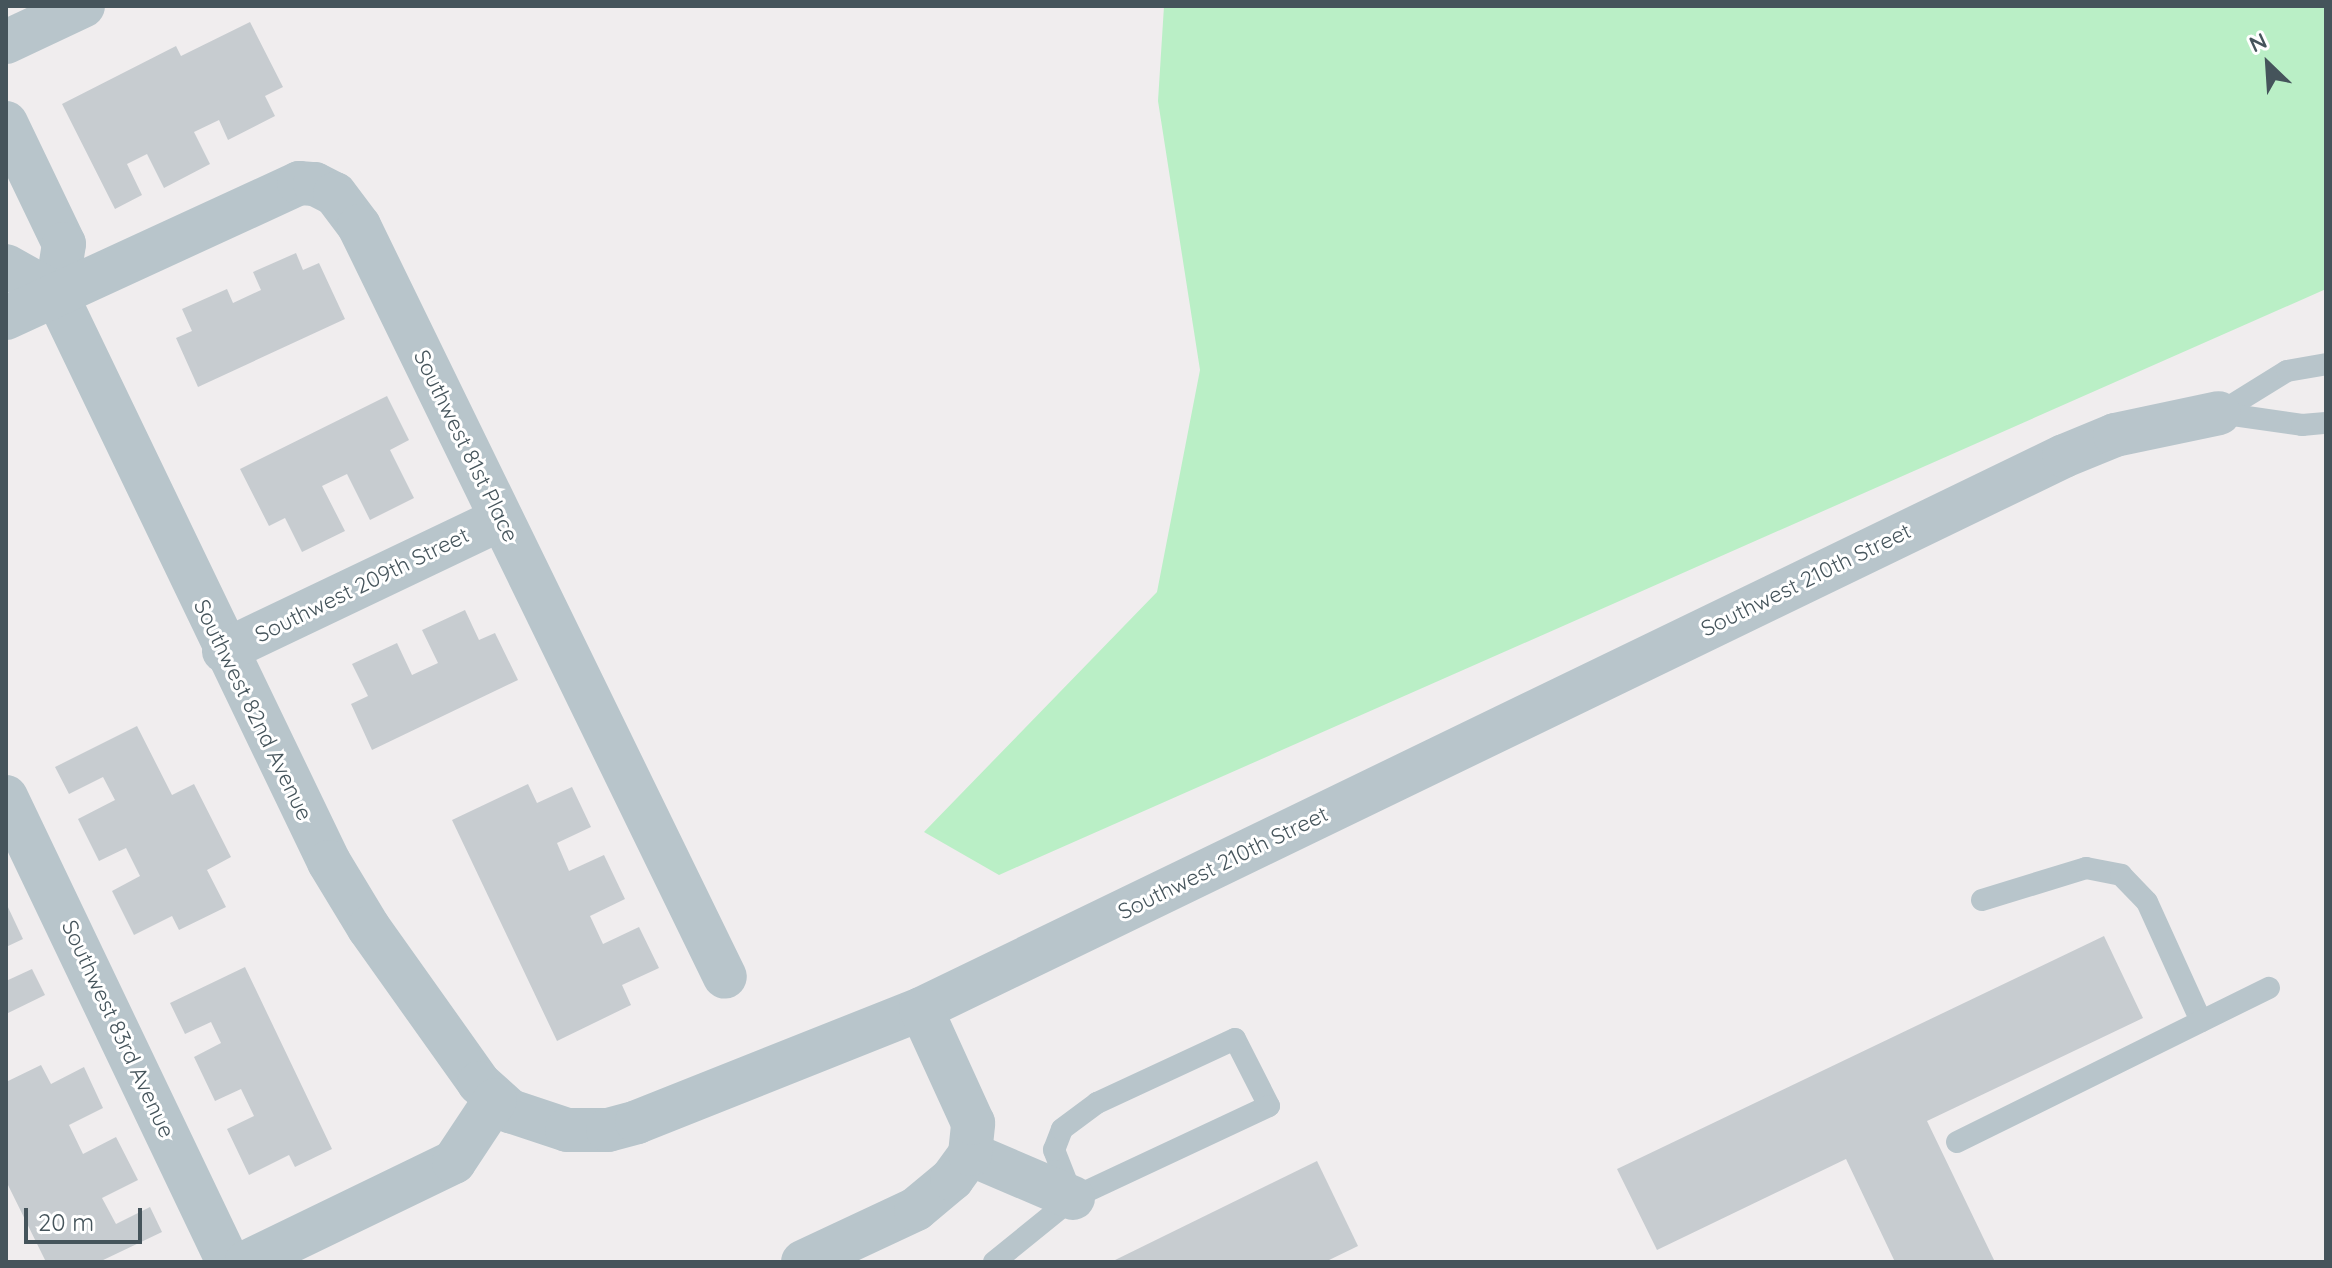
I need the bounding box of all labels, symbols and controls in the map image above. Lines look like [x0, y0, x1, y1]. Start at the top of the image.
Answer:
north arrow [2228, 24, 2308, 104]
text: N [2245, 26, 2271, 58]
street label: Southwest 81st Place [408, 346, 524, 546]
street label: Southwest 210th Street [1697, 518, 1915, 642]
street label: Southwest 209th Street [251, 522, 473, 648]
street label: Southwest 82nd Avenue [188, 595, 318, 825]
street label: Southwest 210th Street [1114, 801, 1332, 925]
street label: Southwest 83rd Avenue [56, 916, 180, 1142]
scale bar [28, 1192, 146, 1242]
text: 20 m [38, 1207, 94, 1237]

